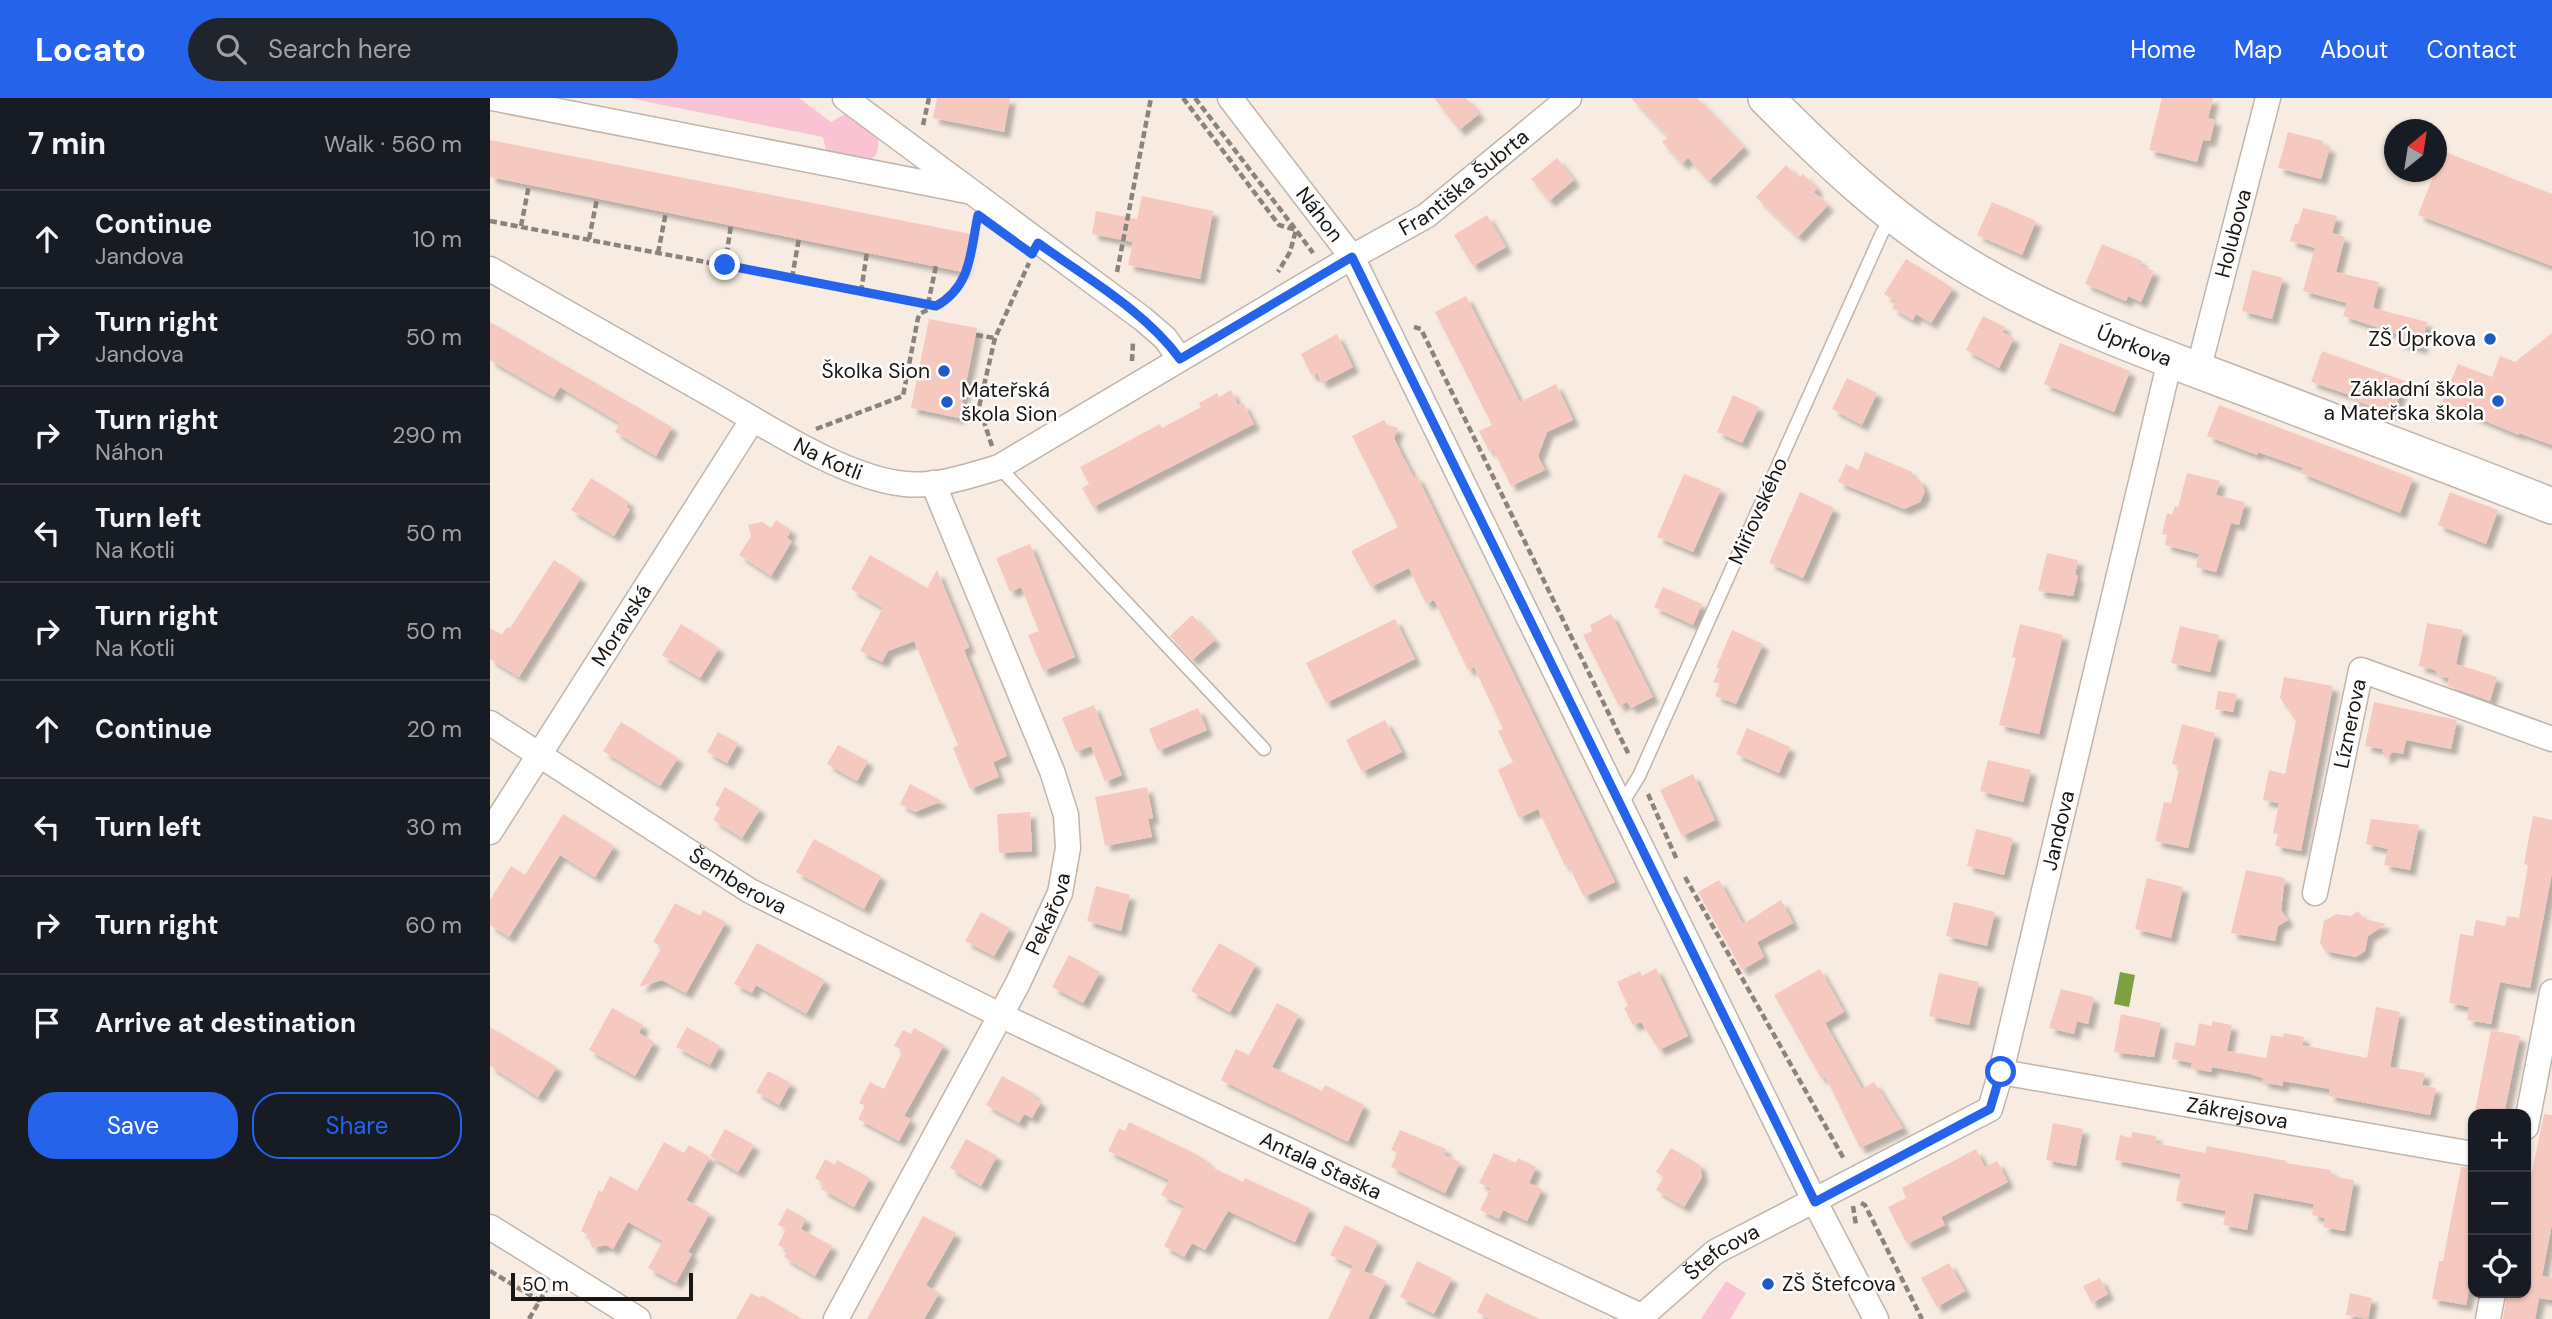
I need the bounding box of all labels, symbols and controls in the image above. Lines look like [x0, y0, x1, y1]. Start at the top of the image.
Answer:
search box [188, 18, 678, 81]
text: Locato [35, 28, 146, 71]
icon: search [212, 30, 250, 68]
text: Search here [268, 32, 411, 66]
text: Home [2130, 34, 2196, 65]
text: Map [2234, 34, 2282, 65]
text: About [2320, 34, 2389, 65]
text: Contact [2427, 34, 2517, 65]
north arrow [2384, 119, 2447, 182]
street label: Františka Šubrta [1394, 123, 1535, 242]
text: 7 min [28, 124, 106, 163]
text: Walk · 560 m [324, 129, 462, 159]
street label: Náhon [1289, 181, 1350, 248]
street label: Holubova [2208, 186, 2258, 281]
text: Continue [95, 207, 212, 241]
icon: ahead [28, 220, 66, 258]
text: 10 m [412, 224, 462, 254]
text: Jandova [95, 241, 184, 271]
route end [709, 249, 740, 280]
text: Turn right [95, 305, 219, 339]
icon: right [28, 318, 66, 356]
street label: Úprkova [2092, 318, 2176, 373]
text: 50 m [406, 322, 462, 352]
place label: ZŠ Úprkova [2368, 325, 2476, 353]
marker: ZŠ Úprkova [2482, 331, 2498, 347]
text: Jandova [95, 339, 184, 369]
place label: Školka Sion [822, 357, 930, 385]
marker: Školka Sion [936, 363, 952, 379]
place label: Základní škola a Mateřska škola [2324, 375, 2484, 427]
place label: Mateřská škola Sion [961, 376, 1057, 428]
marker: Základní škola a Mateřska škola [2490, 393, 2506, 409]
marker: Mateřská škola Sion [939, 394, 955, 410]
text: Turn right [95, 403, 219, 437]
icon: right [28, 416, 66, 454]
text: 290 m [392, 420, 462, 450]
street label: Na Kotli [789, 431, 866, 487]
text: Náhon [95, 437, 163, 467]
street label: Miřiovského [1722, 453, 1794, 569]
text: Turn left [95, 501, 202, 535]
icon: left [28, 514, 66, 552]
text: 50 m [406, 518, 462, 548]
text: Na Kotli [95, 535, 175, 565]
street label: Moravská [585, 579, 658, 672]
text: Turn right [95, 599, 219, 633]
icon: right [28, 612, 66, 650]
text: 50 m [406, 616, 462, 646]
text: Na Kotli [95, 633, 175, 663]
street label: Líznerova [2327, 676, 2373, 771]
icon: ahead [28, 710, 66, 748]
text: Continue [95, 712, 212, 746]
text: 20 m [407, 714, 462, 744]
street label: Jandova [2035, 788, 2081, 873]
icon: left [28, 808, 66, 846]
text: Turn left [95, 810, 202, 844]
text: 30 m [406, 812, 462, 842]
street label: Šemberova [683, 841, 791, 921]
street label: Pekařova [1019, 871, 1077, 959]
icon: right [28, 906, 66, 944]
text: Turn right [95, 908, 219, 942]
text: 60 m [405, 910, 462, 940]
icon: arrive [28, 1004, 66, 1042]
text: Arrive at destination [95, 1006, 356, 1040]
route start [1985, 1056, 2016, 1087]
street label: Zákrejsova [2185, 1091, 2290, 1136]
button: Save [28, 1092, 238, 1159]
button: Share [252, 1092, 462, 1159]
map controls [2468, 1109, 2531, 1298]
button: + [2468, 1109, 2531, 1172]
street label: Antala Staška [1255, 1125, 1386, 1206]
button: − [2468, 1172, 2531, 1235]
street label: Štefcova [1678, 1217, 1764, 1287]
button: locate [2468, 1235, 2531, 1298]
scale bar [511, 1270, 693, 1302]
place label: ZŠ Štefcova [1782, 1270, 1896, 1298]
text: 50 m [522, 1272, 569, 1297]
marker: ZŠ Štefcova [1760, 1276, 1776, 1292]

